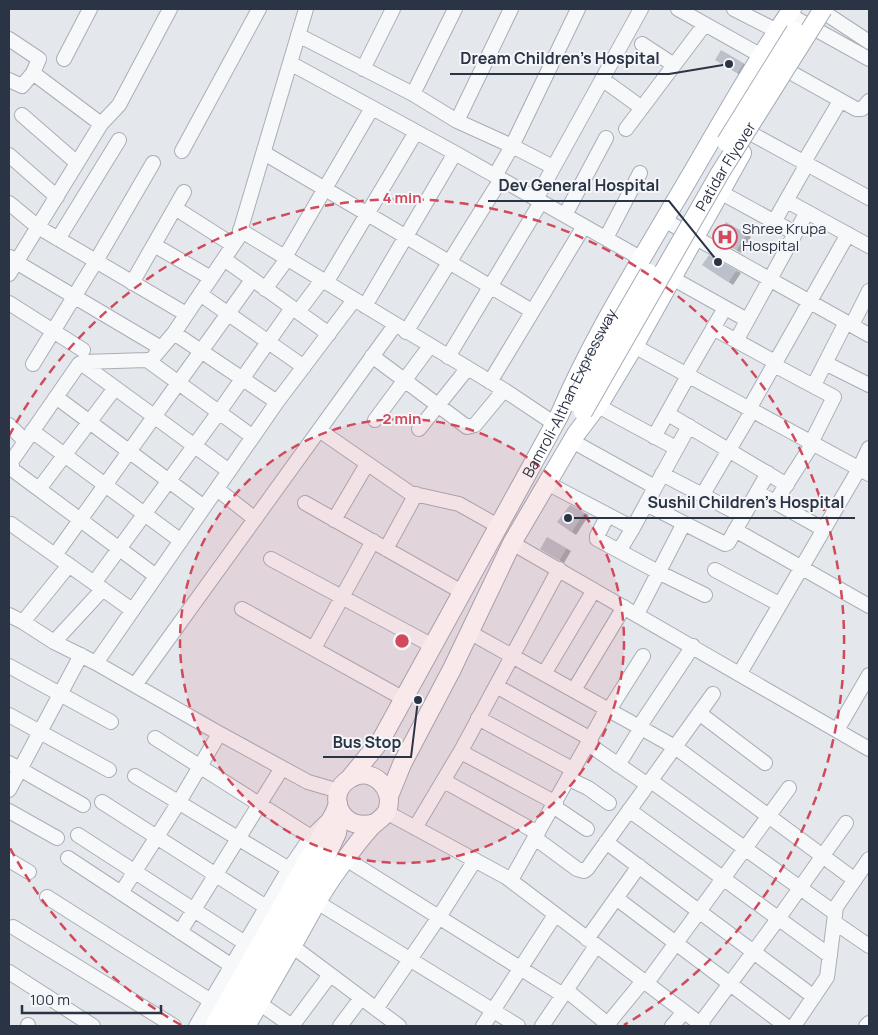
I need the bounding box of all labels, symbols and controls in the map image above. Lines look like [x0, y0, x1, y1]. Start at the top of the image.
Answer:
callout: Dream Children's Hospital [450, 43, 669, 74]
text: Dream Children's Hospital [460, 47, 660, 69]
street label: Patidar Flyover [690, 117, 761, 215]
callout: Dev General Hospital [488, 170, 669, 201]
text: Dev General Hospital [498, 174, 660, 196]
text: 4 min [382, 187, 422, 208]
place label: Shree Krupa Hospital [742, 218, 826, 256]
hospital icon: Shree Krupa Hospital [712, 224, 738, 250]
street label: Bamroli-Althan Expressway [517, 304, 621, 481]
text: 2 min [382, 408, 422, 429]
callout: Sushil Children's Hospital [638, 487, 855, 518]
text: Sushil Children's Hospital [647, 491, 845, 513]
centre of rings [393, 632, 411, 650]
callout: Bus Stop [323, 726, 411, 757]
text: Bus Stop [333, 731, 401, 753]
scale bar [22, 982, 161, 1014]
text: 100 m [30, 989, 70, 1010]

